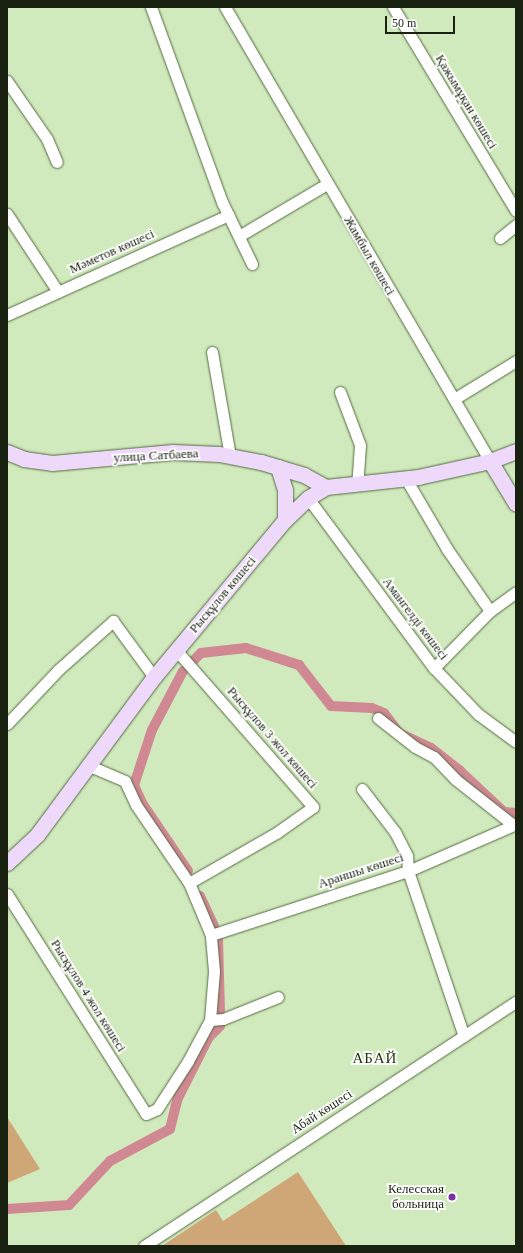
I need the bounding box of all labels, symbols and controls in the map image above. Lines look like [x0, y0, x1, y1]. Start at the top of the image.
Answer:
scale bar [387, 8, 457, 34]
text: 50 m [392, 16, 416, 30]
street label: Қажымұқан көшесі [432, 52, 500, 152]
street label: Жамбыл көшесі [340, 214, 398, 298]
street label: Мәметов көшесі [67, 226, 157, 278]
street label: улица Сатбаева [113, 446, 199, 466]
street label: Рысқұлов көшесі [186, 554, 260, 636]
street label: Амангелді көшесі [379, 575, 451, 663]
street label: Рысқұлов 3 жол көшесі [224, 684, 320, 792]
street label: Араншы көшесі [316, 850, 406, 892]
street label: Рысқұлов 4 жол көшесі [47, 937, 129, 1055]
district label: АБАЙ [353, 1050, 397, 1068]
street label: Абай көшесі [289, 1086, 355, 1138]
place label: Келесская больница [388, 1182, 444, 1213]
marker: Келесская больница [447, 1192, 457, 1202]

